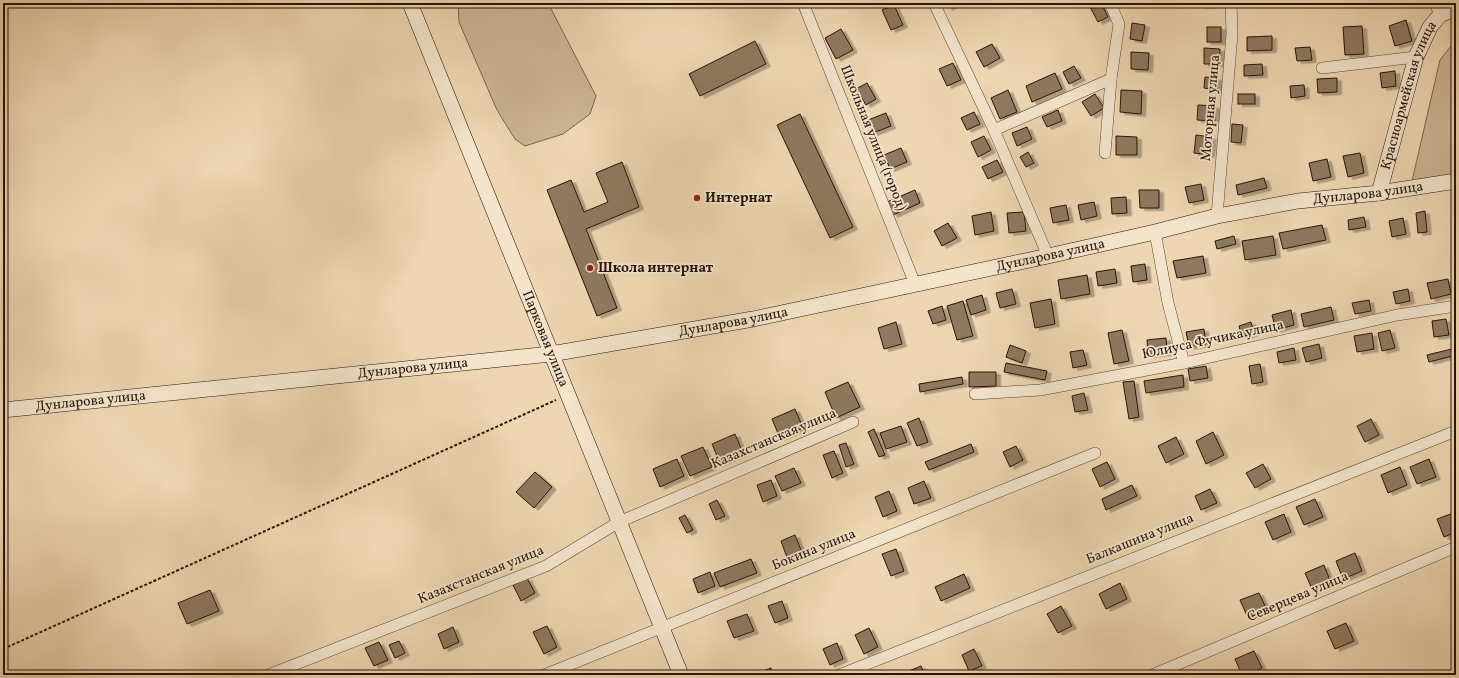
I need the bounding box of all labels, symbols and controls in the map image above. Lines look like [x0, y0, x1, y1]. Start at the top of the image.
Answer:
street label: Красноармейская улица [1376, 17, 1441, 172]
street label: Моторная улица [1197, 54, 1225, 162]
street label: Школьная улица (город) [835, 62, 911, 214]
street label: Дунларова улица [1312, 177, 1424, 209]
place label: Интернат [705, 189, 773, 208]
marker: Интернат [692, 193, 702, 203]
street label: Дунларова улица [994, 234, 1107, 276]
place label: Школа интернат [598, 259, 714, 278]
marker: Школа интернат [585, 263, 595, 273]
street label: Парковая улица [517, 288, 573, 390]
street label: Дунларова улица [677, 302, 790, 341]
street label: Юлиуса Фучика улица [1140, 316, 1286, 364]
street label: Дунларова улица [357, 353, 469, 383]
street label: Дунларова улица [34, 386, 147, 416]
street label: Казахстанская улица [708, 404, 840, 474]
street label: Балкашина улица [1083, 509, 1197, 569]
street label: Бокина улица [769, 525, 859, 575]
street label: Казахстанская улица [415, 541, 547, 609]
street label: Северцева улица [1244, 567, 1352, 627]

